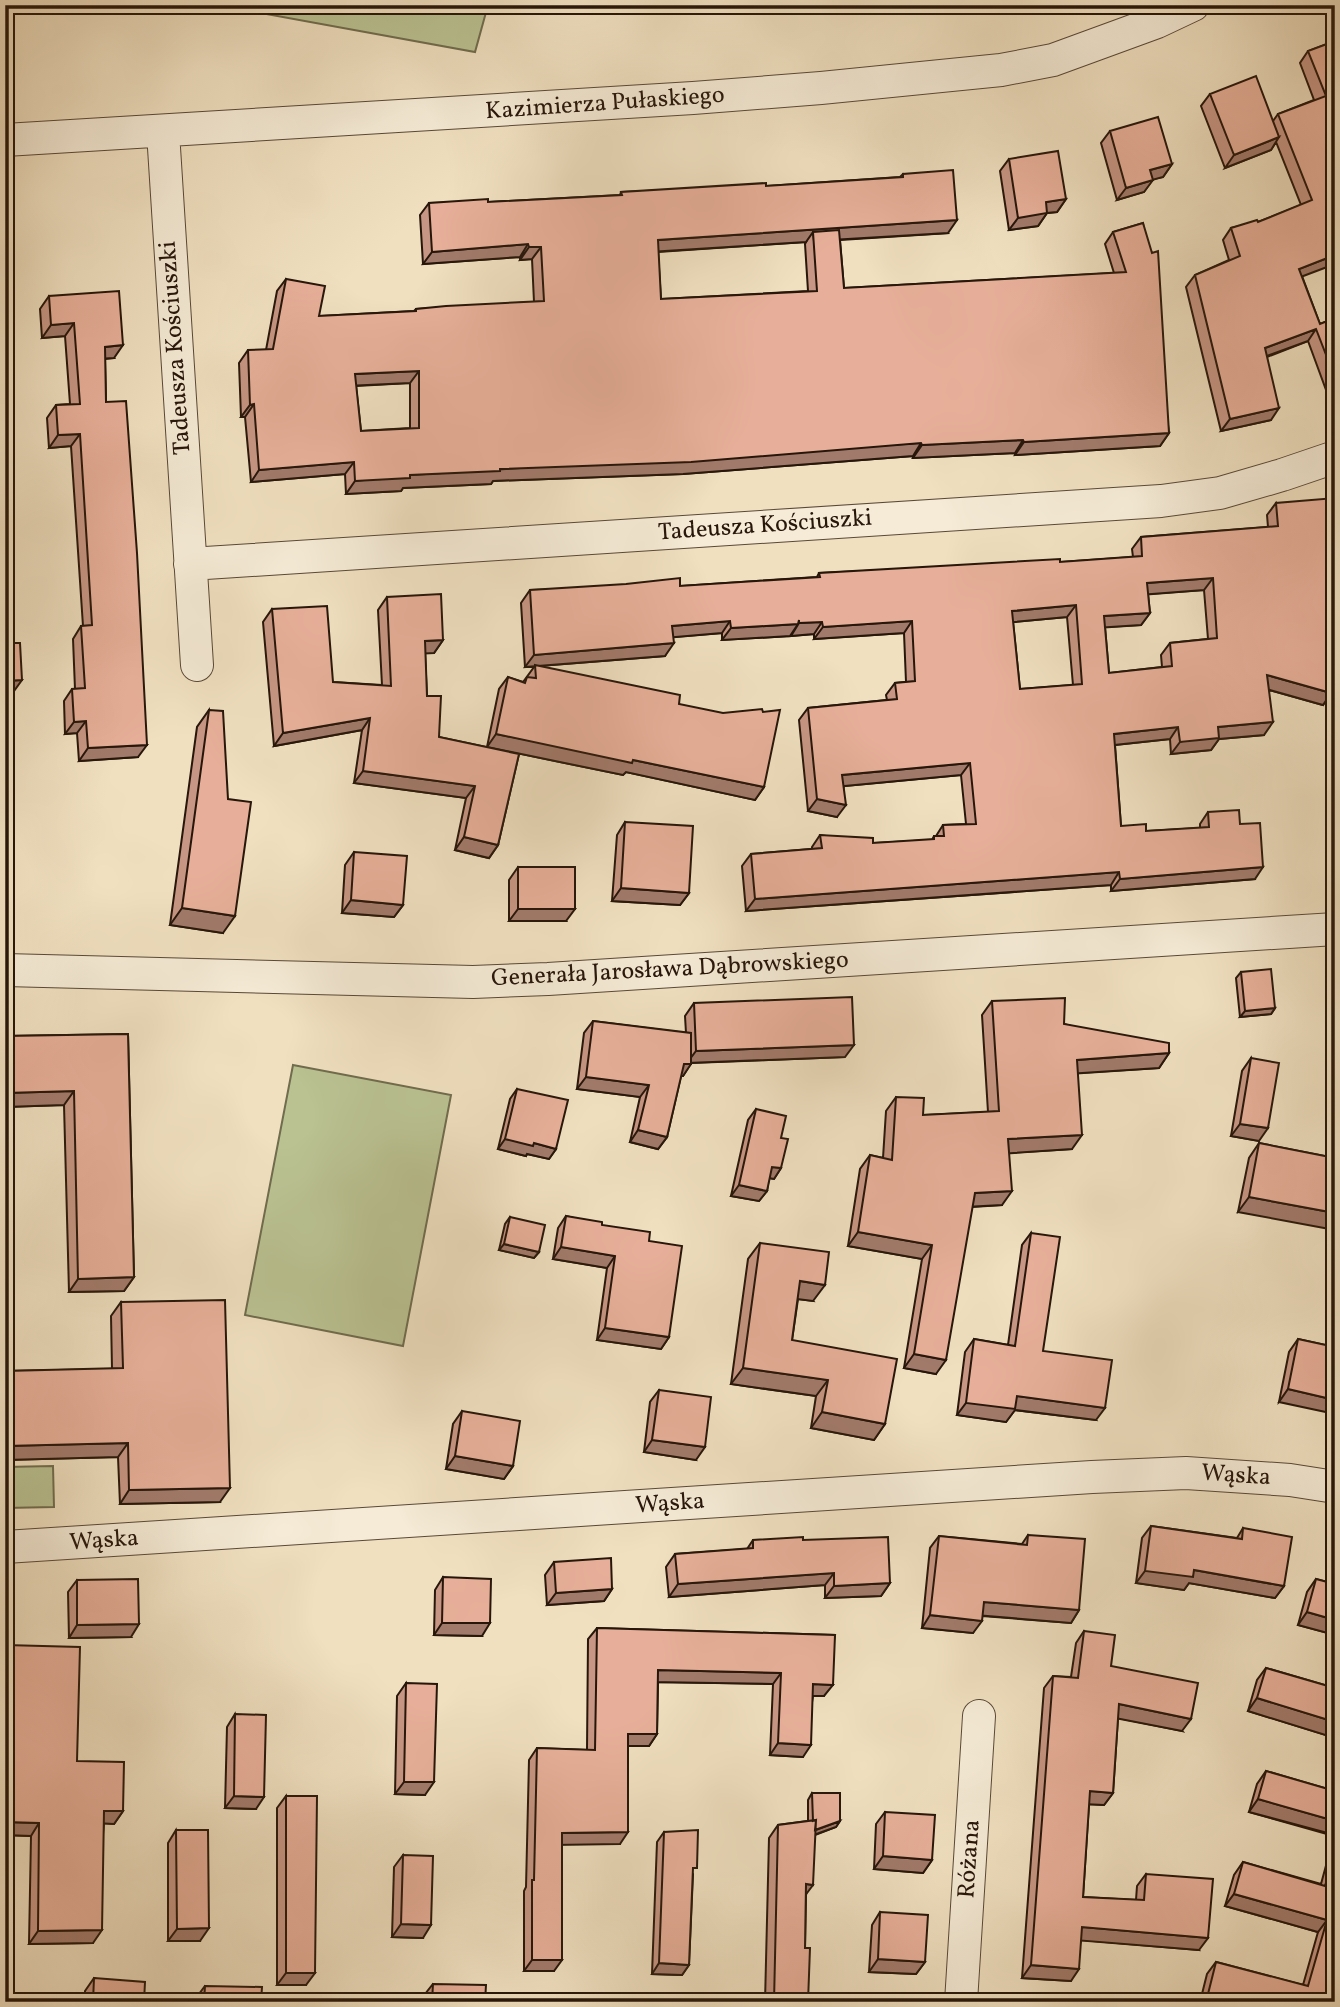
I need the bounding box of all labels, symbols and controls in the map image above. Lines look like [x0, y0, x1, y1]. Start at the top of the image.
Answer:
street label: Kazimierza Pułaskiego [484, 79, 726, 129]
street label: Tadeusza Kościuszki [152, 240, 200, 456]
street label: Tadeusza Kościuszki [657, 502, 873, 550]
street label: Generała Jarosława Dąbrowskiego [490, 944, 850, 996]
street label: Wąska [1200, 1457, 1272, 1495]
street label: Wąska [634, 1485, 706, 1523]
street label: Wąska [68, 1522, 140, 1560]
street label: Różana [950, 1818, 990, 1900]

